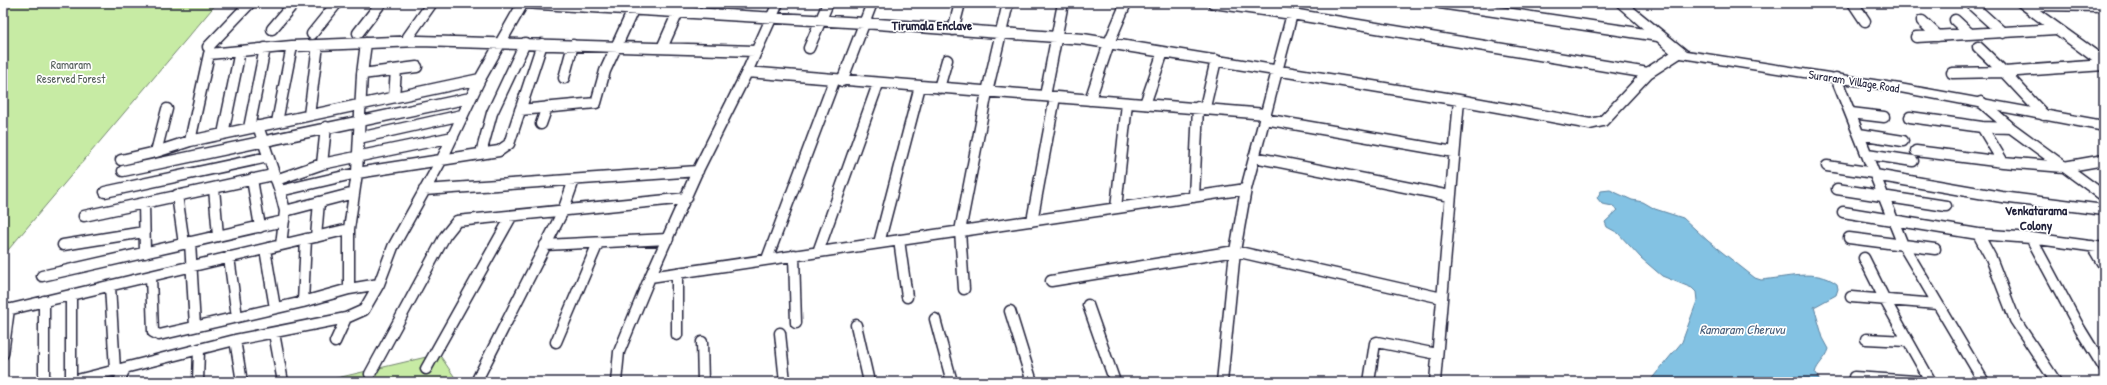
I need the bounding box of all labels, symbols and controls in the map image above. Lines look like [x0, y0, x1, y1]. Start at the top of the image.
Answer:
district label: Tirumala Enclave [891, 16, 973, 34]
park label: Ramaram Reserved Forest [37, 56, 106, 87]
street label: Suraram Village Road [1807, 65, 1901, 97]
district label: Venkatarama Colony [2005, 201, 2068, 235]
water label: Ramaram Cheruvu [1699, 320, 1786, 338]

